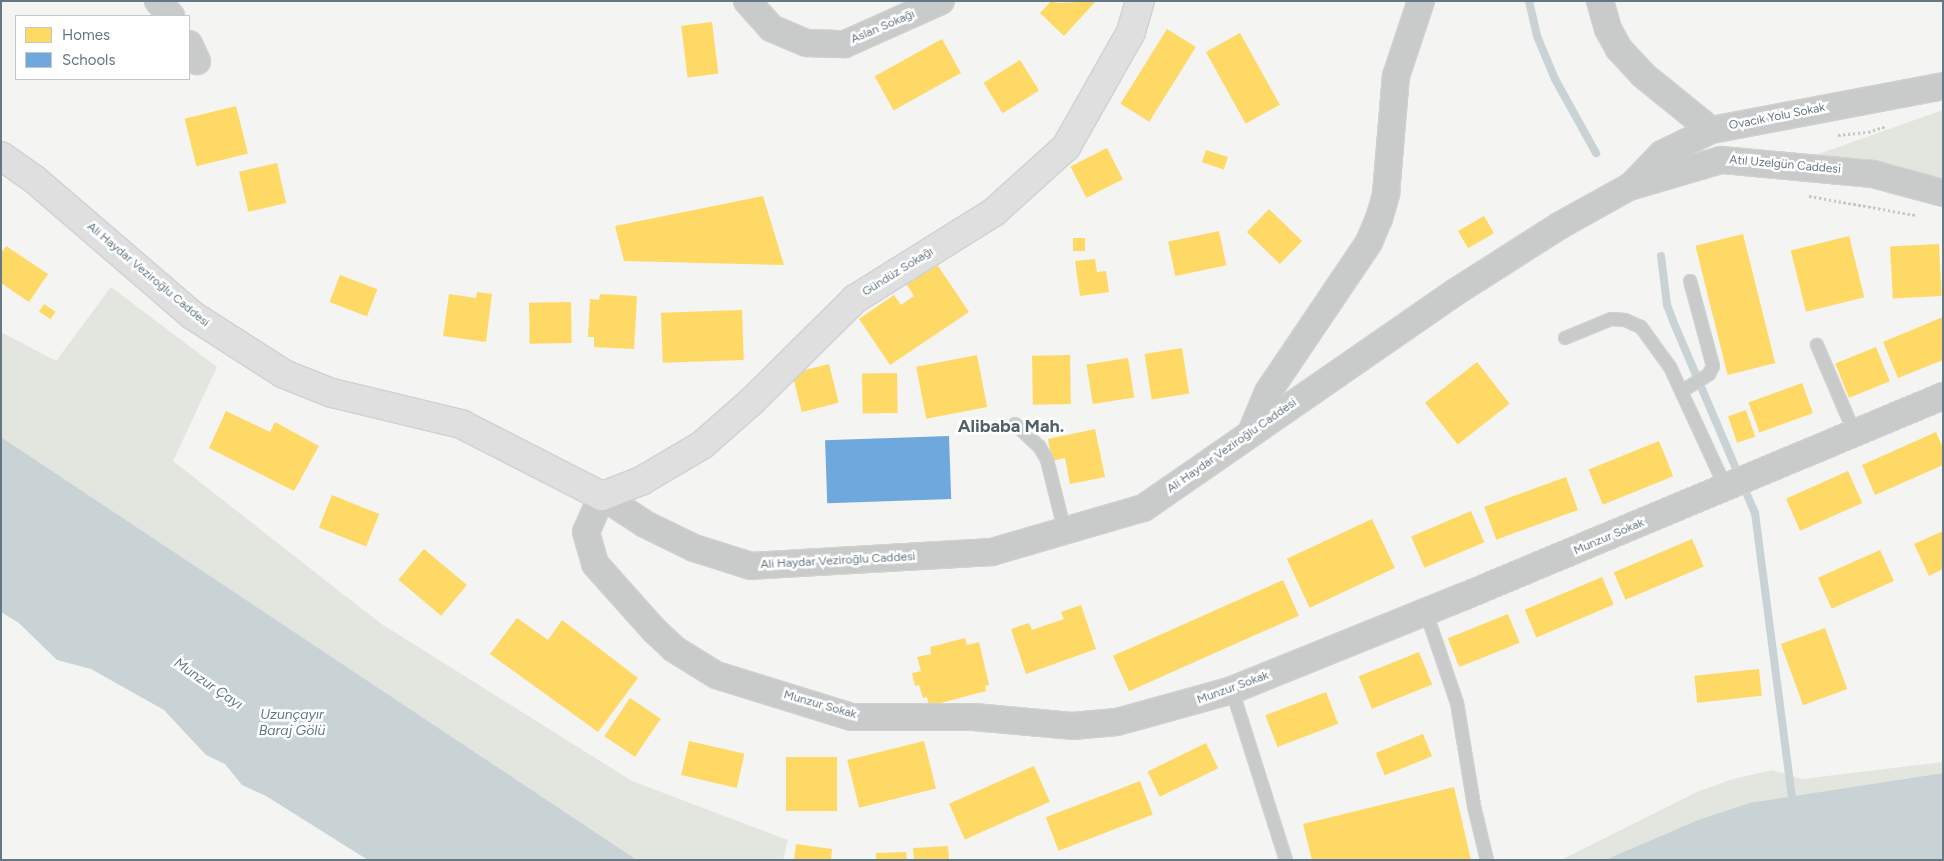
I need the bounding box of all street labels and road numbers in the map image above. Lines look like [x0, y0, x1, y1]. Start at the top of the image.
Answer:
street label: Aslan Sokağı [849, 7, 917, 47]
street label: Ovacık Yolu Sokak [1728, 101, 1826, 133]
street label: Atıl Uzelgün Caddesi [1729, 153, 1841, 177]
street label: Ali Haydar Veziroğlu Caddesi [84, 220, 212, 330]
street label: Gündüz Sokağı [860, 244, 936, 300]
street label: Ali Haydar Veziroğlu Caddesi [1164, 396, 1300, 496]
street label: Munzur Sokak [1572, 516, 1646, 558]
street label: Ali Haydar Veziroğlu Caddesi [760, 550, 916, 572]
street label: Munzur Sokak [1195, 668, 1271, 708]
street label: Munzur Sokak [782, 688, 858, 722]

